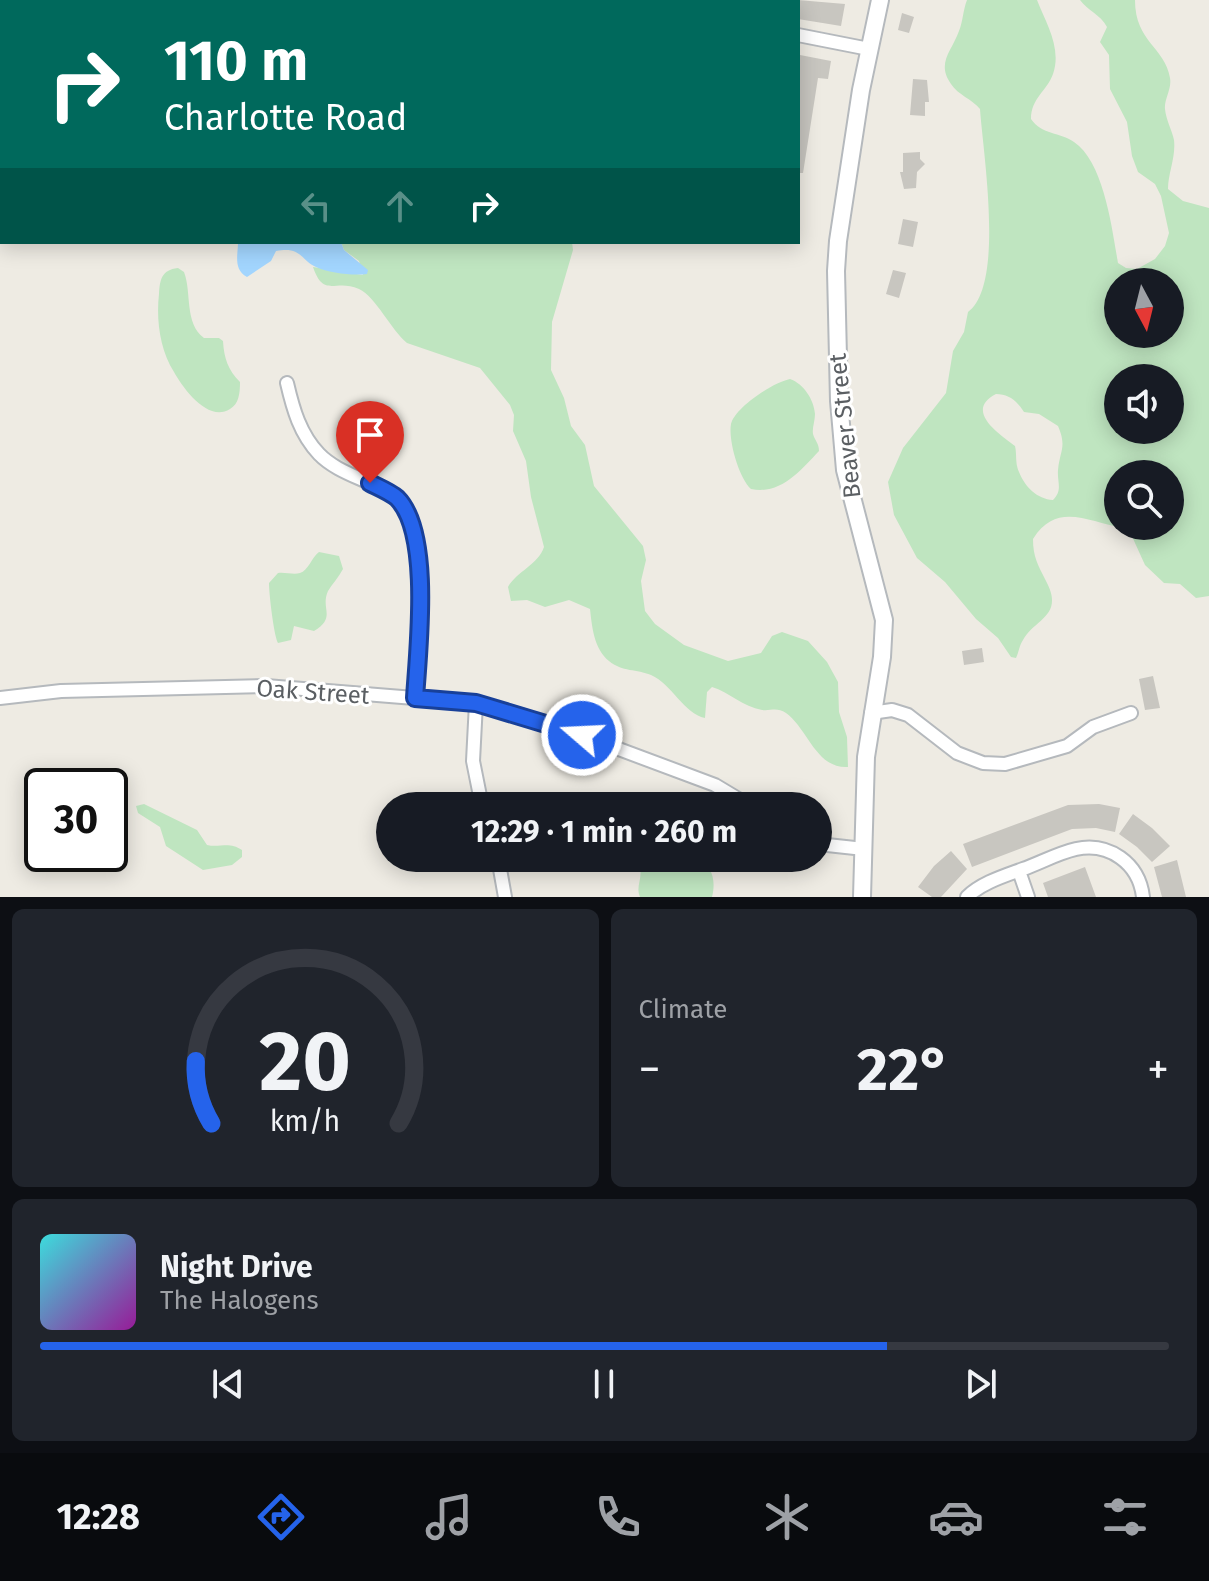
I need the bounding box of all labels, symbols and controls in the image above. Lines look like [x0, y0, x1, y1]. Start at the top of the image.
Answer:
text: 110 m [164, 28, 308, 95]
icon: right [32, 32, 136, 136]
text: Charlotte Road [164, 96, 407, 140]
icon: left [294, 184, 338, 228]
icon: ahead [378, 184, 422, 228]
icon: right [462, 184, 506, 228]
north arrow [1104, 268, 1184, 348]
map controls [1104, 268, 1184, 540]
street label: Beaver Street [823, 352, 867, 500]
button: sound [1104, 364, 1184, 444]
pin [336, 401, 404, 483]
icon: arrive [348, 413, 392, 457]
button: search [1104, 460, 1184, 540]
street label: Oak Street [256, 674, 371, 710]
position arrow [540, 693, 624, 777]
speed limit sign: 30 [24, 768, 128, 872]
text: 12:29 · 1 min · 260 m [471, 814, 737, 850]
text: Climate [639, 994, 727, 1025]
text: 20 [259, 1012, 351, 1112]
text: 22° [857, 1034, 950, 1106]
text: − [639, 1043, 661, 1096]
text: + [1147, 1043, 1169, 1096]
text: km/h [270, 1104, 341, 1139]
text: Night Drive [160, 1249, 313, 1285]
text: The Halogens [160, 1285, 319, 1316]
icon: previous [206, 1362, 250, 1406]
icon: pause [582, 1362, 626, 1406]
icon: next [959, 1362, 1003, 1406]
icon: directions [253, 1489, 309, 1545]
icon: music [421, 1489, 477, 1545]
icon: phone [590, 1489, 646, 1545]
icon: climate [759, 1489, 815, 1545]
icon: car [928, 1489, 984, 1545]
icon: filters [1097, 1489, 1153, 1545]
text: 12:28 [56, 1495, 140, 1539]

